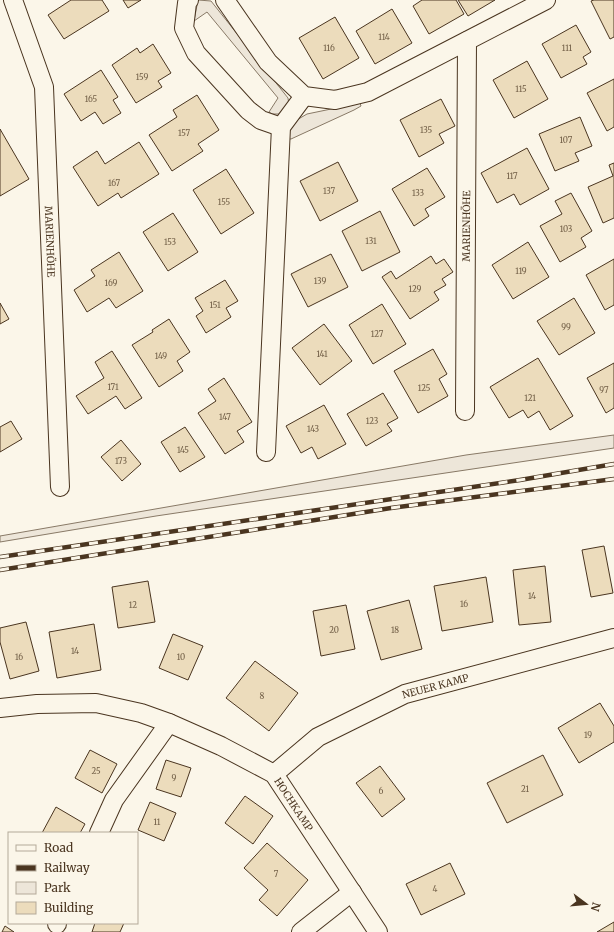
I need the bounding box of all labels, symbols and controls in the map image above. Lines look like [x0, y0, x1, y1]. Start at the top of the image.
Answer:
house number: 114 [378, 32, 390, 42]
house number: 116 [323, 43, 335, 53]
house number: 111 [562, 43, 573, 53]
house number: 159 [136, 72, 148, 82]
house number: 115 [515, 84, 527, 94]
house number: 165 [85, 94, 98, 104]
house number: 135 [420, 125, 432, 135]
house number: 157 [178, 128, 191, 138]
house number: 107 [560, 135, 573, 145]
house number: 117 [506, 171, 518, 181]
house number: 167 [108, 178, 120, 188]
house number: 137 [323, 186, 336, 196]
house number: 133 [412, 188, 425, 198]
street label: MARIENHÖHE [459, 190, 473, 262]
house number: 155 [218, 197, 230, 207]
street label: MARIENHÖHE [42, 206, 58, 278]
house number: 103 [560, 224, 573, 234]
house number: 131 [365, 236, 377, 246]
house number: 153 [164, 237, 177, 247]
house number: 119 [515, 266, 527, 276]
house number: 139 [314, 276, 326, 286]
house number: 169 [105, 278, 118, 288]
house number: 129 [409, 284, 422, 294]
house number: 151 [209, 300, 221, 310]
house number: 99 [561, 322, 571, 332]
house number: 127 [371, 329, 384, 339]
house number: 141 [316, 349, 328, 359]
house number: 149 [155, 351, 167, 361]
house number: 171 [107, 382, 119, 392]
house number: 125 [418, 383, 431, 393]
house number: 97 [599, 385, 609, 395]
house number: 121 [524, 393, 536, 403]
house number: 147 [219, 412, 231, 422]
house number: 123 [366, 416, 379, 426]
house number: 143 [307, 424, 319, 434]
house number: 145 [177, 445, 189, 455]
house number: 173 [115, 456, 127, 466]
house number: 14 [528, 591, 536, 601]
house number: 16 [460, 599, 468, 609]
house number: 12 [129, 600, 137, 610]
house number: 20 [329, 625, 339, 635]
house number: 18 [391, 625, 399, 635]
house number: 14 [71, 646, 79, 656]
house number: 16 [15, 652, 23, 662]
house number: 10 [177, 652, 185, 662]
street label: NEUER KAMP [401, 671, 471, 701]
house number: 8 [260, 691, 265, 701]
house number: 19 [584, 730, 592, 740]
house number: 25 [91, 766, 101, 776]
house number: 9 [172, 773, 177, 783]
street label: HOCHKAMP [271, 775, 316, 834]
house number: 21 [521, 784, 529, 794]
house number: 6 [379, 786, 384, 796]
house number: 11 [154, 817, 161, 827]
legend [8, 832, 138, 924]
text: Road [44, 840, 73, 855]
text: Railway [44, 860, 90, 875]
house number: 7 [274, 869, 279, 879]
text: Park [44, 880, 71, 895]
house number: 4 [433, 884, 438, 894]
north arrow [566, 884, 606, 924]
text: Building [44, 900, 94, 915]
text: N [588, 901, 604, 913]

